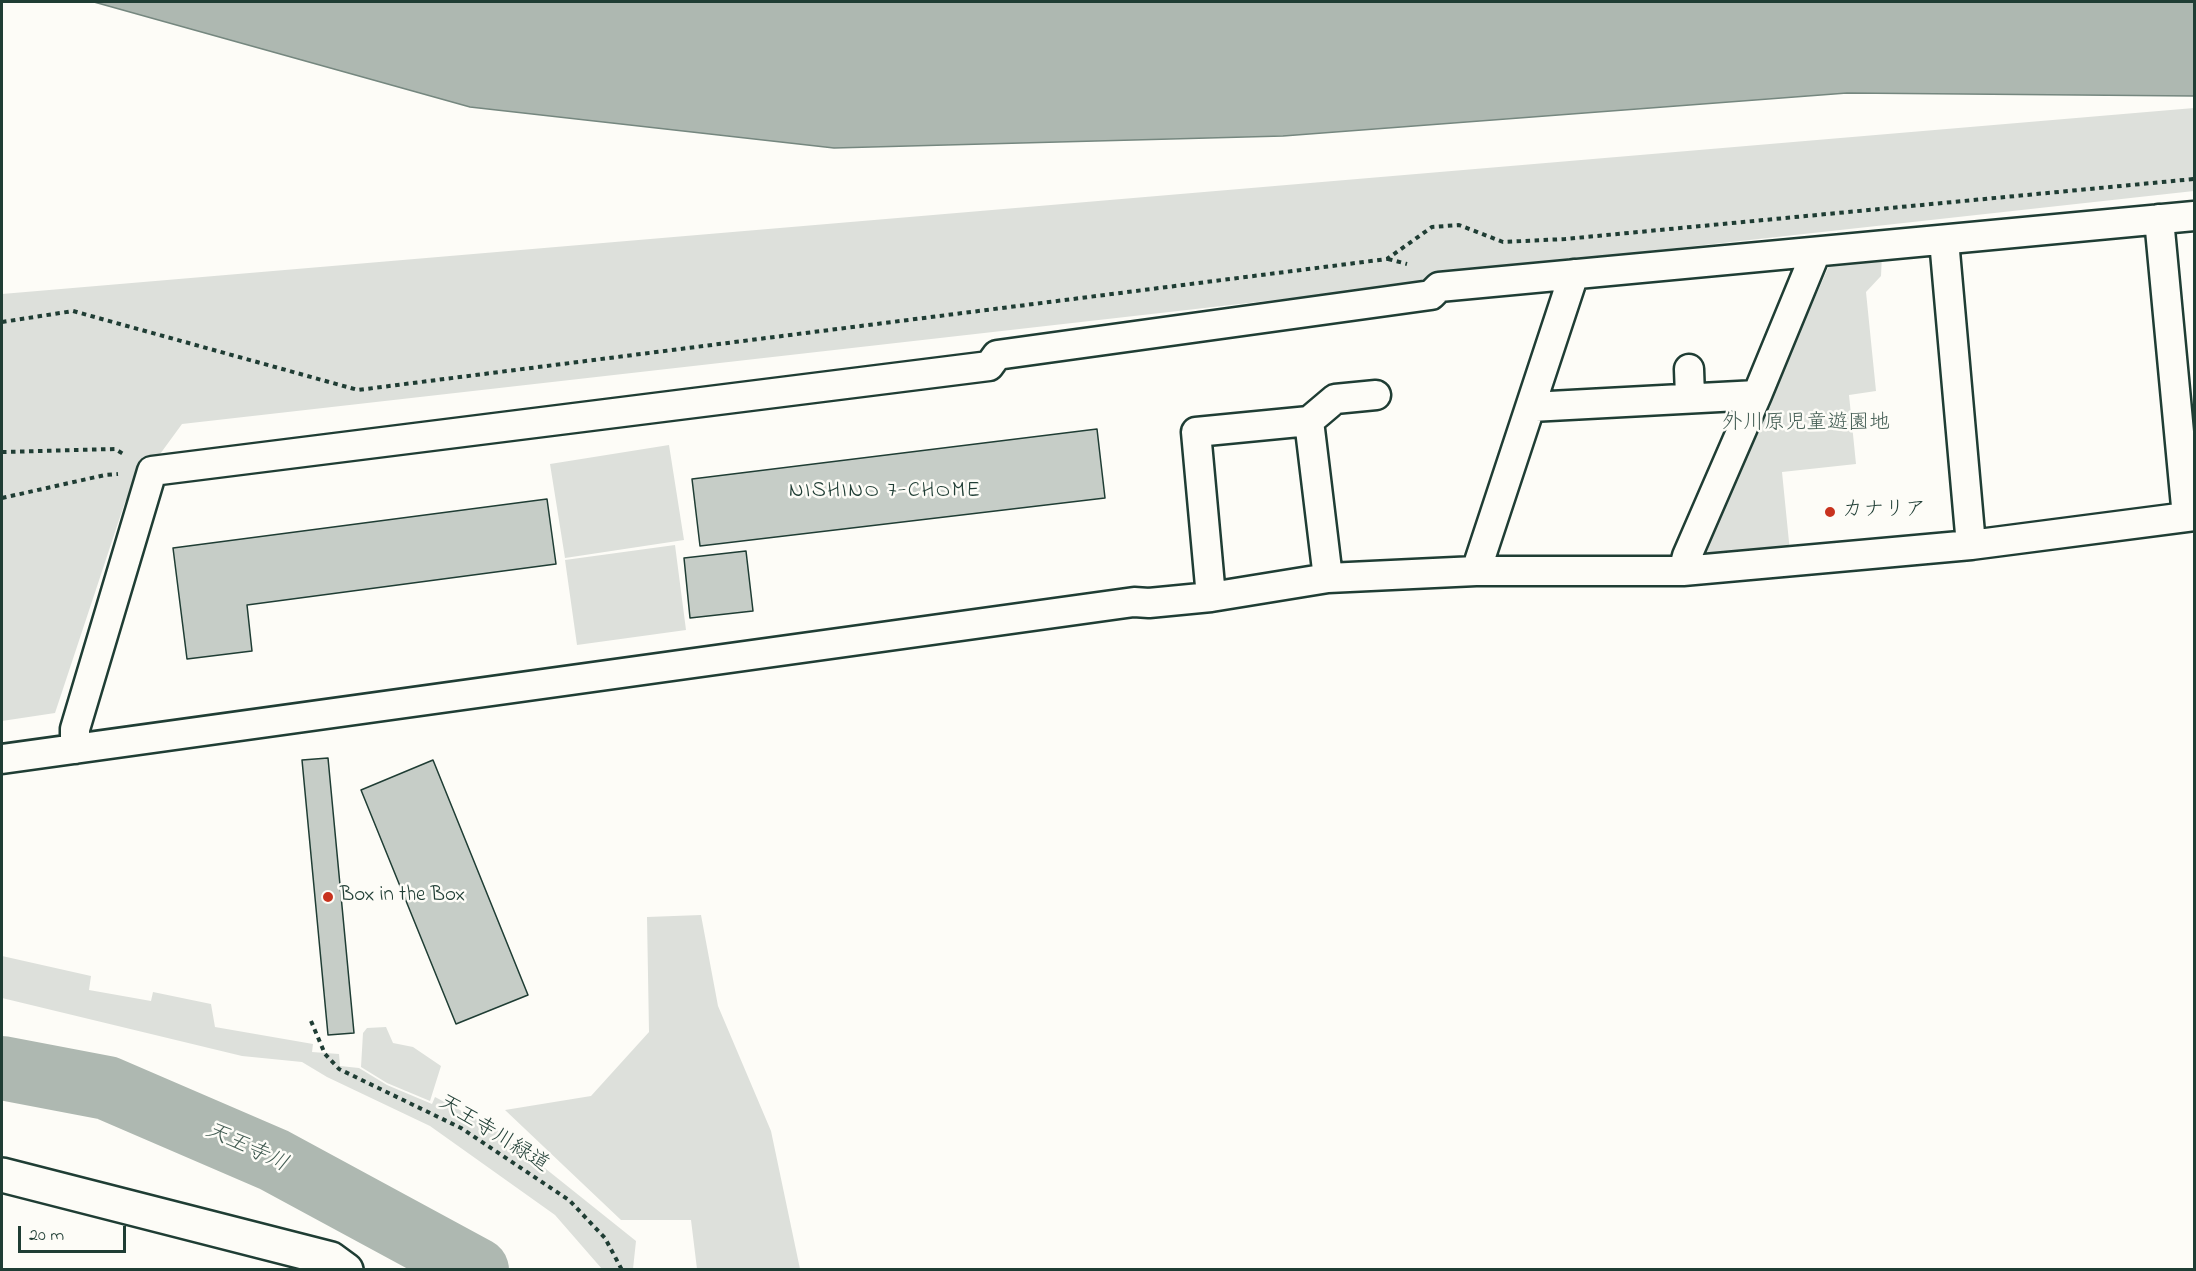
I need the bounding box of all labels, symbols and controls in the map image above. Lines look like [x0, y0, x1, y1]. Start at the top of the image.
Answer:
park label: 外川原児童遊園地 [1722, 412, 1890, 438]
district label: NISHINO 7-CHOME [789, 479, 981, 505]
place label: カナリア [1842, 499, 1926, 525]
marker: カナリア [1823, 505, 1837, 519]
place label: Box in the Box [340, 884, 465, 910]
marker: Box in the Box [321, 890, 335, 904]
street label: 天王寺川緑道 [433, 1091, 553, 1179]
water label: 天王寺川 [201, 1118, 291, 1180]
scale bar [21, 1214, 129, 1252]
text: 20 m [29, 1223, 64, 1249]

